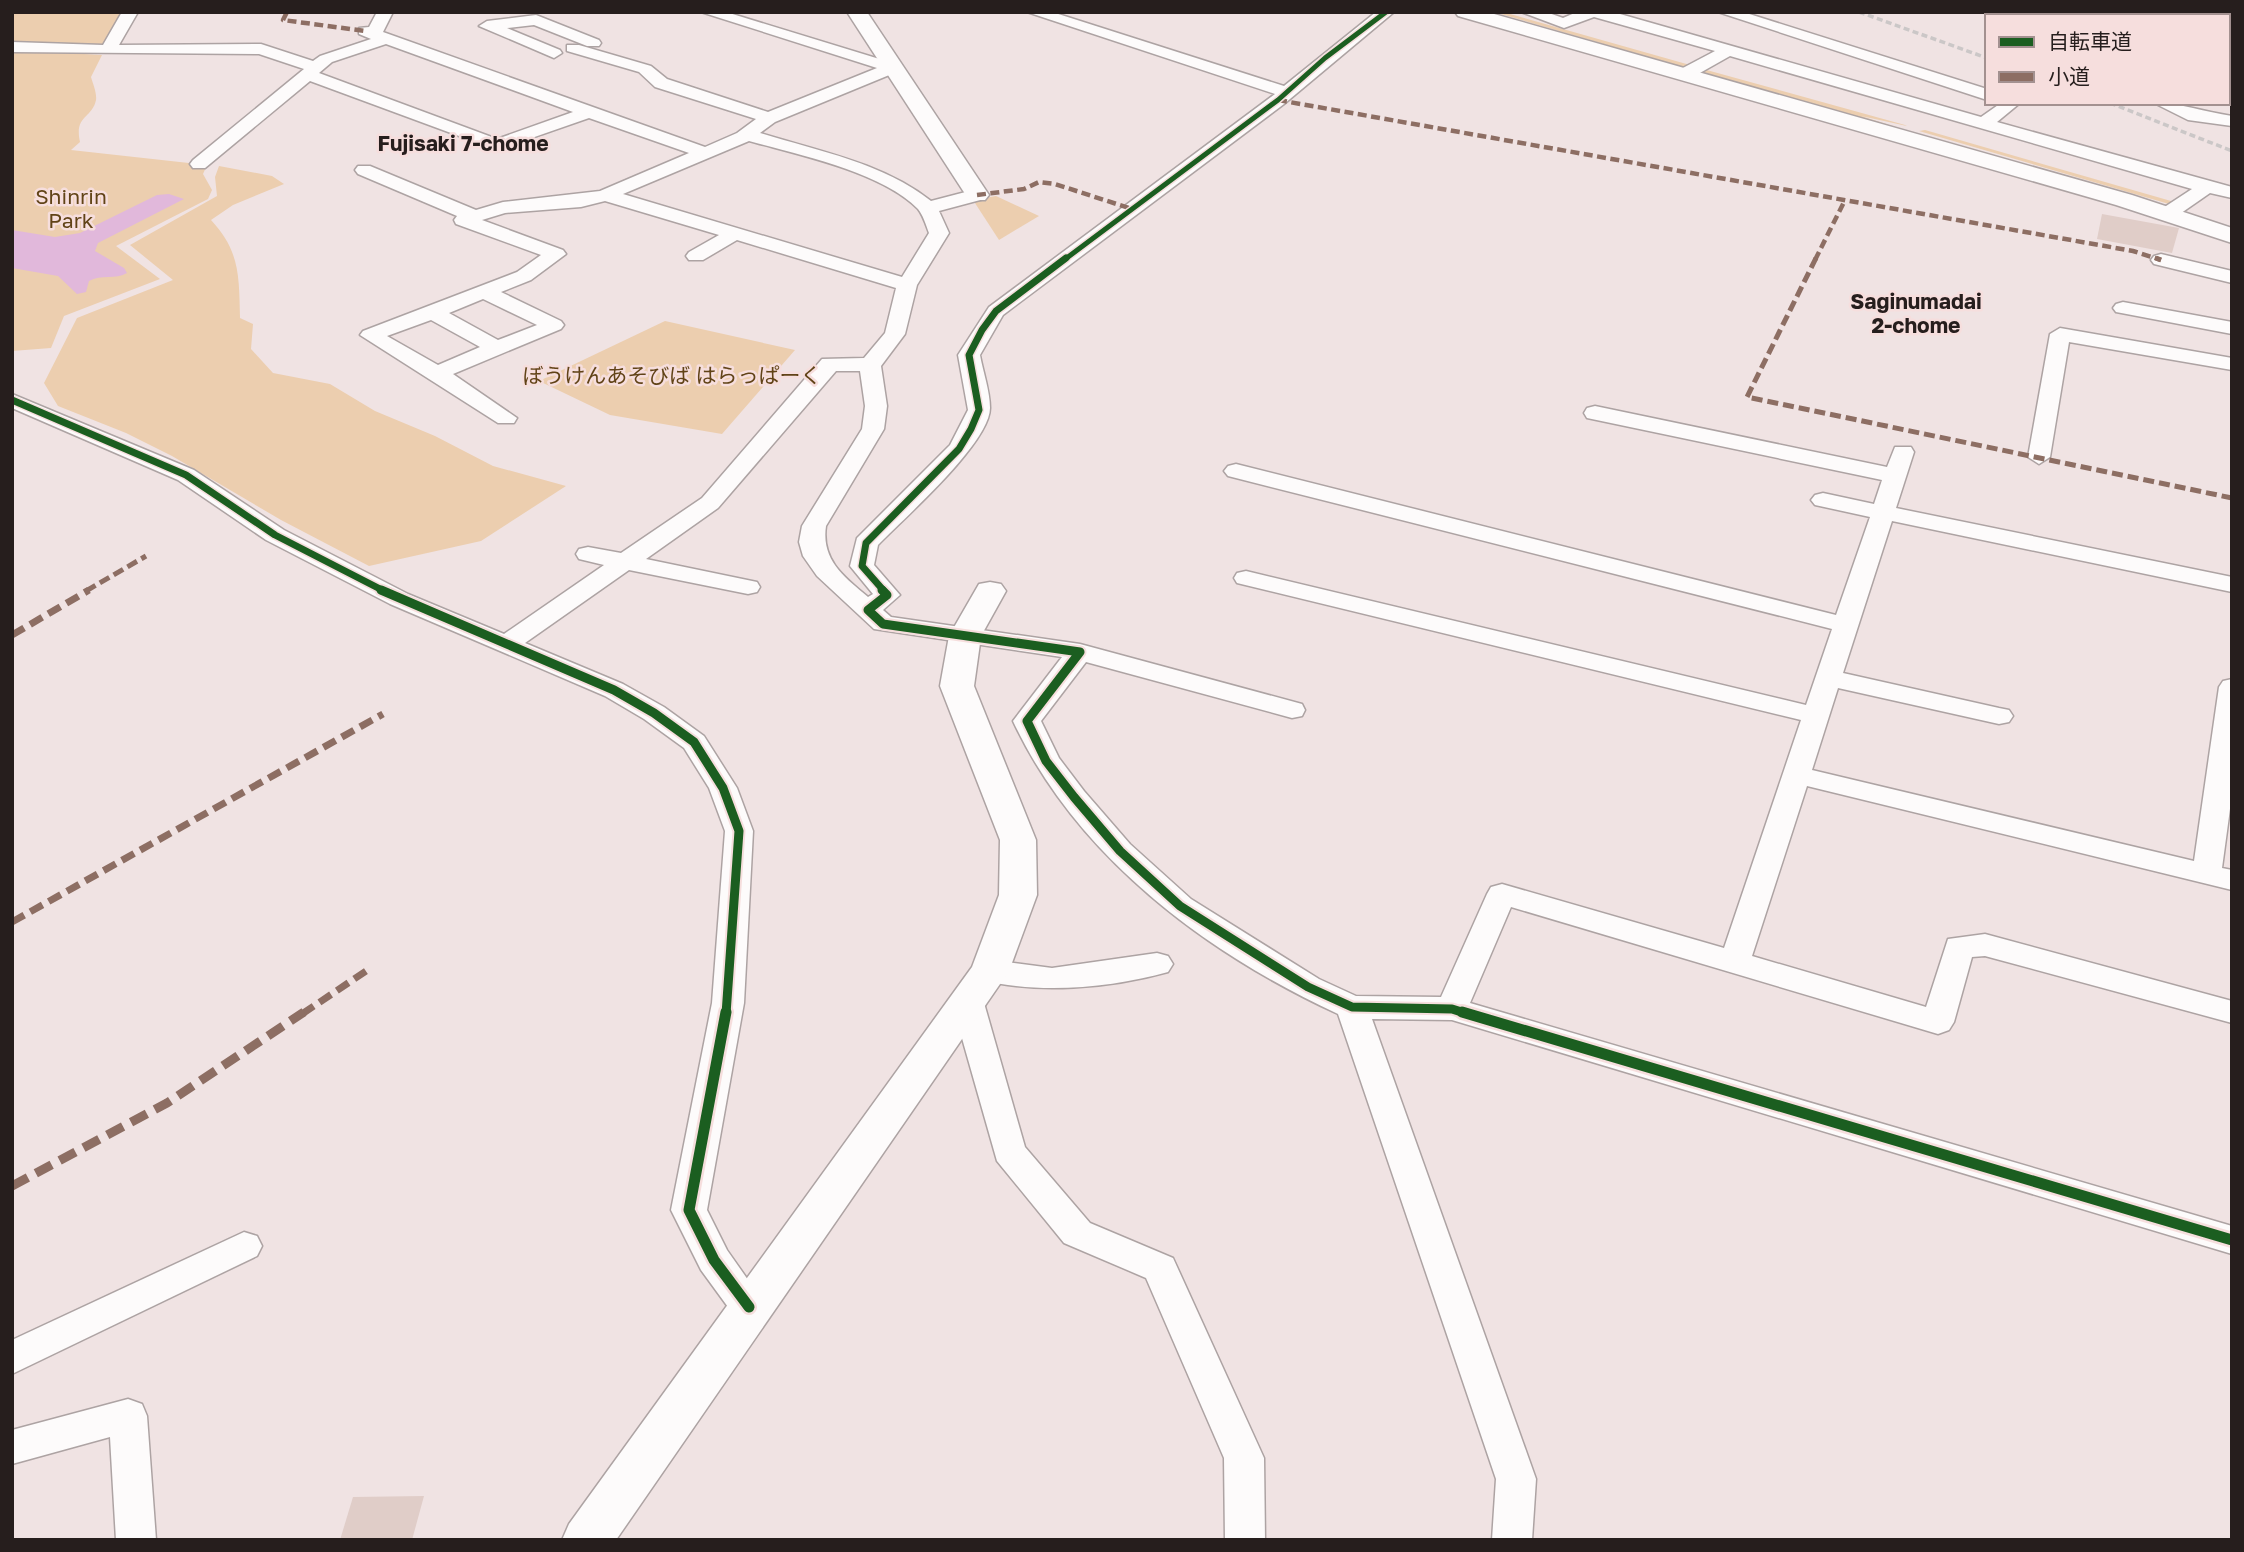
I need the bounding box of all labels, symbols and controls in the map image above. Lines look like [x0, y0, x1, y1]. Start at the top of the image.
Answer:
legend [1985, 14, 2230, 105]
text: 自転車道 [2048, 28, 2132, 54]
text: 小道 [2048, 63, 2090, 89]
district label: Fujisaki 7-chome [377, 130, 549, 156]
park label: Shinrin Park [35, 183, 107, 233]
district label: Saginumadai 2-chome [1850, 288, 1982, 338]
park label: ぼうけんあそびば はらっぱーく [522, 362, 822, 388]

